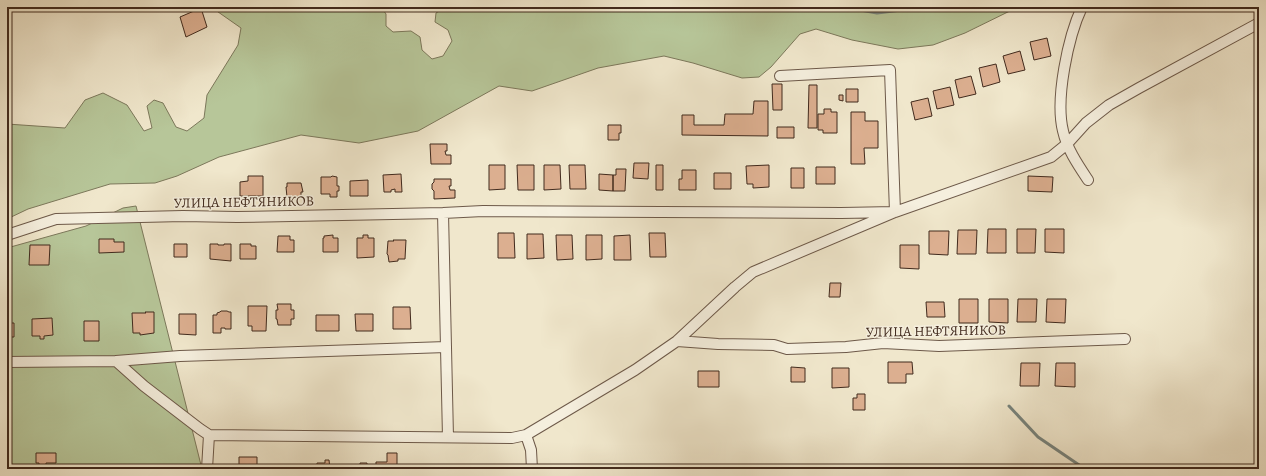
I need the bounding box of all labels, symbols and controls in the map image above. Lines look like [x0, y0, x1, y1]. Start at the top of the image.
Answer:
street label: УЛИЦА НЕФТЯНИКОВ [174, 191, 314, 213]
street label: УЛИЦА НЕФТЯНИКОВ [866, 320, 1006, 342]

